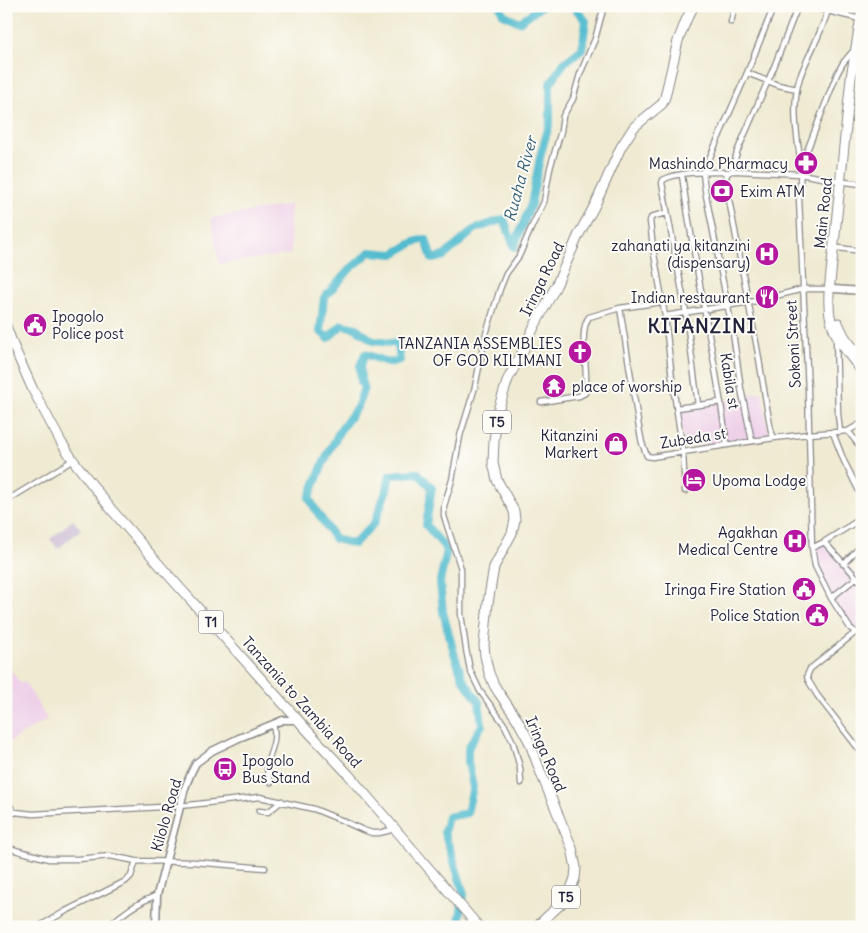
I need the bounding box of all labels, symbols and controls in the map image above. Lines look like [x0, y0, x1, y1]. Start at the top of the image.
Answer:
water label: Ruaha River [499, 132, 542, 224]
pharmacy icon: Mashindo Pharmacy [793, 150, 819, 176]
place label: Mashindo Pharmacy [649, 154, 788, 173]
street label: Main Road [810, 176, 836, 250]
bank icon: Exim ATM [709, 178, 735, 204]
place label: Exim ATM [740, 182, 805, 201]
place label: zahanati ya kitanzini (dispensary) [611, 236, 750, 272]
street label: Iringa Road [516, 239, 568, 319]
hospital icon: zahanati ya kitanzini (dispensary) [754, 241, 780, 267]
restaurant icon: Indian restaurant [754, 284, 780, 310]
place label: Indian restaurant [631, 288, 750, 307]
street label: Sokoni Street [781, 299, 805, 389]
place label: Ipogolo Police post [52, 307, 124, 343]
public building icon: Ipogolo Police post [22, 312, 48, 338]
district label: KITANZINI [648, 313, 756, 338]
place label: TANZANIA ASSEMBLIES OF GOD KILIMANI [398, 334, 562, 370]
church icon: TANZANIA ASSEMBLIES OF GOD KILIMANI [567, 339, 593, 365]
street label: Kabila st [716, 351, 744, 411]
temple icon: place of worship [541, 373, 567, 399]
place label: place of worship [572, 377, 682, 396]
road number: T5 [483, 411, 511, 434]
street label: Zubeda st [659, 423, 727, 453]
place label: Kitanzini Markert [540, 426, 598, 462]
shop icon: Kitanzini Markert [603, 431, 629, 457]
hotel icon: Upoma Lodge [681, 467, 707, 493]
place label: Upoma Lodge [712, 471, 806, 490]
place label: Agakhan Medical Centre [678, 523, 778, 559]
hospital icon: Agakhan Medical Centre [782, 528, 808, 554]
public building icon: Iringa Fire Station [791, 576, 817, 602]
place label: Iringa Fire Station [664, 580, 786, 599]
public building icon: Police Station [804, 602, 830, 628]
place label: Police Station [710, 606, 800, 625]
road number: T1 [198, 610, 224, 634]
street label: Tanzania to Zambia Road [238, 633, 366, 772]
street label: Iringa Road [522, 713, 570, 795]
place label: Ipogolo Bus Stand [242, 751, 310, 787]
bus stop icon: Ipogolo Bus Stand [212, 756, 238, 782]
street label: Kilolo Road [147, 776, 186, 854]
road number: T5 [552, 886, 580, 909]

